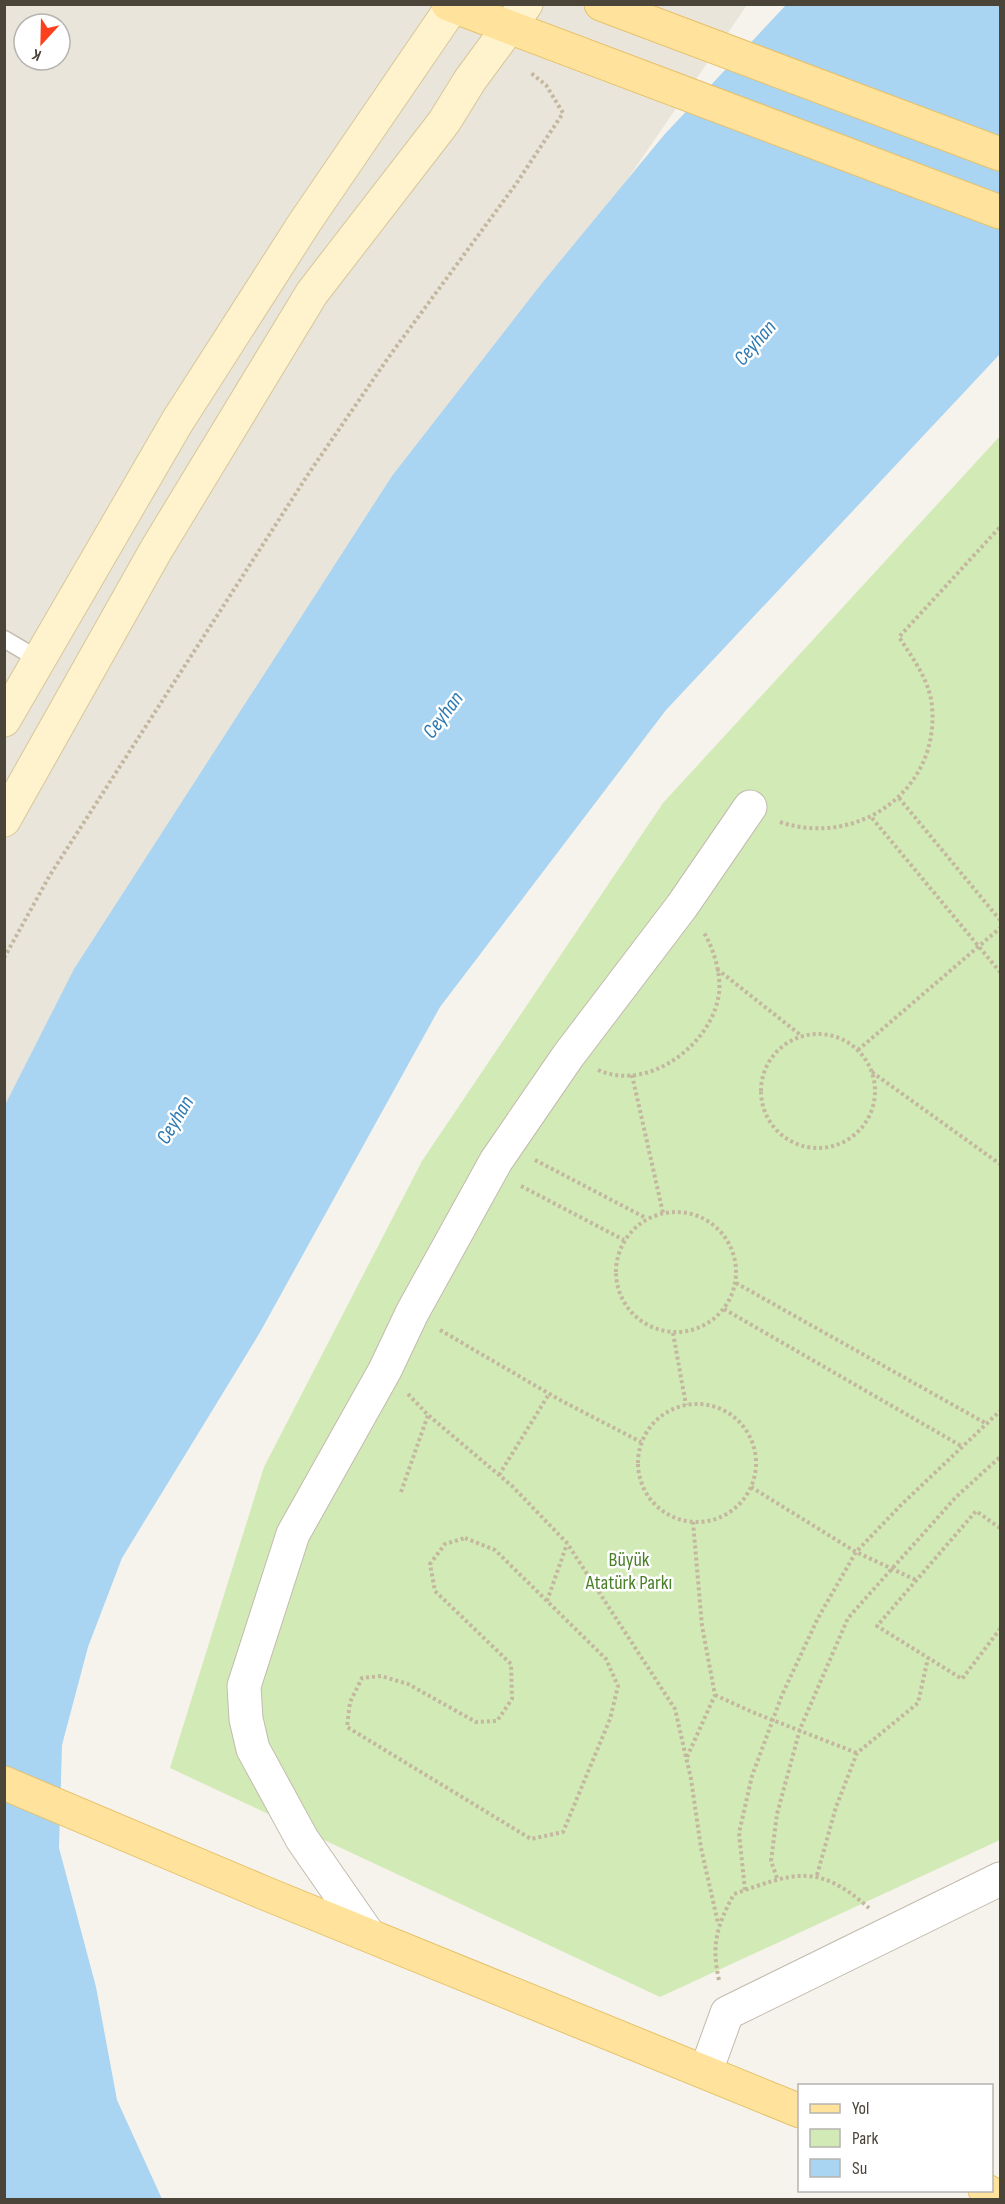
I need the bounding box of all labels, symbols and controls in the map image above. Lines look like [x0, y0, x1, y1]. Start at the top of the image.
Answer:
north arrow [12, 12, 72, 72]
text: K [30, 44, 44, 65]
water label: Ceyhan [729, 315, 782, 371]
water label: Ceyhan [417, 687, 469, 743]
water label: Ceyhan [151, 1091, 199, 1149]
park label: Büyük Atatürk Parkı [585, 1548, 672, 1595]
legend [798, 2084, 993, 2192]
text: Yol [852, 2098, 869, 2119]
text: Park [852, 2128, 878, 2149]
text: Su [852, 2158, 867, 2179]

